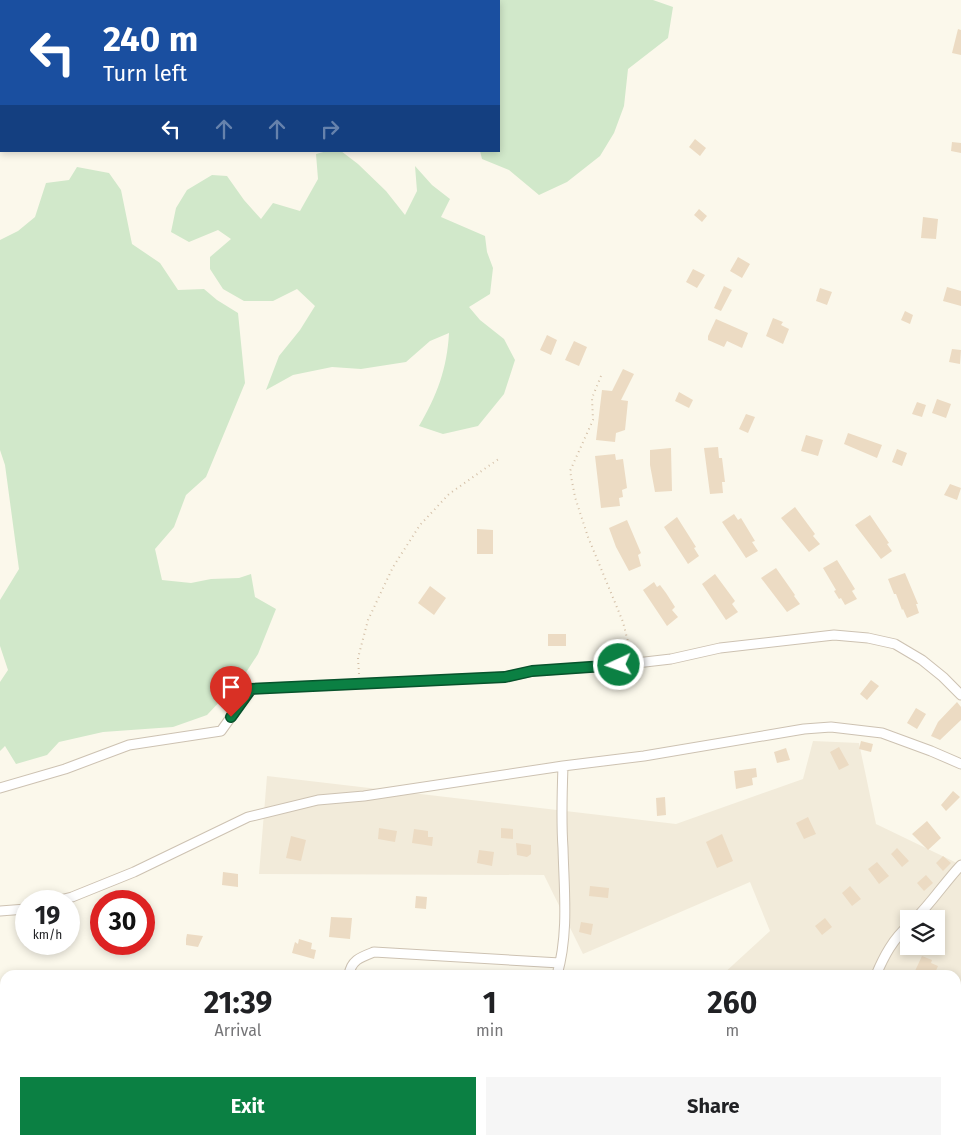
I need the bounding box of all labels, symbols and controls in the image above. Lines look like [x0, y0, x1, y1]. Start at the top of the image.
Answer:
text: 240 m [103, 18, 198, 60]
icon: left [20, 20, 85, 85]
text: Turn left [103, 60, 187, 87]
icon: left [157, 115, 185, 143]
icon: ahead [210, 115, 238, 143]
icon: ahead [263, 115, 291, 143]
icon: right [316, 115, 344, 143]
position arrow [592, 638, 644, 690]
pin [210, 666, 252, 717]
icon: arrive [217, 673, 245, 701]
speed limit sign: 30 [90, 890, 155, 955]
text: 19 [35, 901, 60, 931]
map controls [900, 910, 945, 955]
button: layers [900, 910, 945, 955]
text: km/h [33, 928, 62, 942]
text: 21:39 [204, 985, 272, 1021]
text: 1 [483, 985, 497, 1021]
text: 260 [707, 985, 757, 1021]
text: Arrival [215, 1021, 261, 1040]
text: min [476, 1021, 504, 1040]
text: m [725, 1021, 739, 1040]
button: Exit [20, 1077, 476, 1135]
button: Share [486, 1077, 941, 1135]

